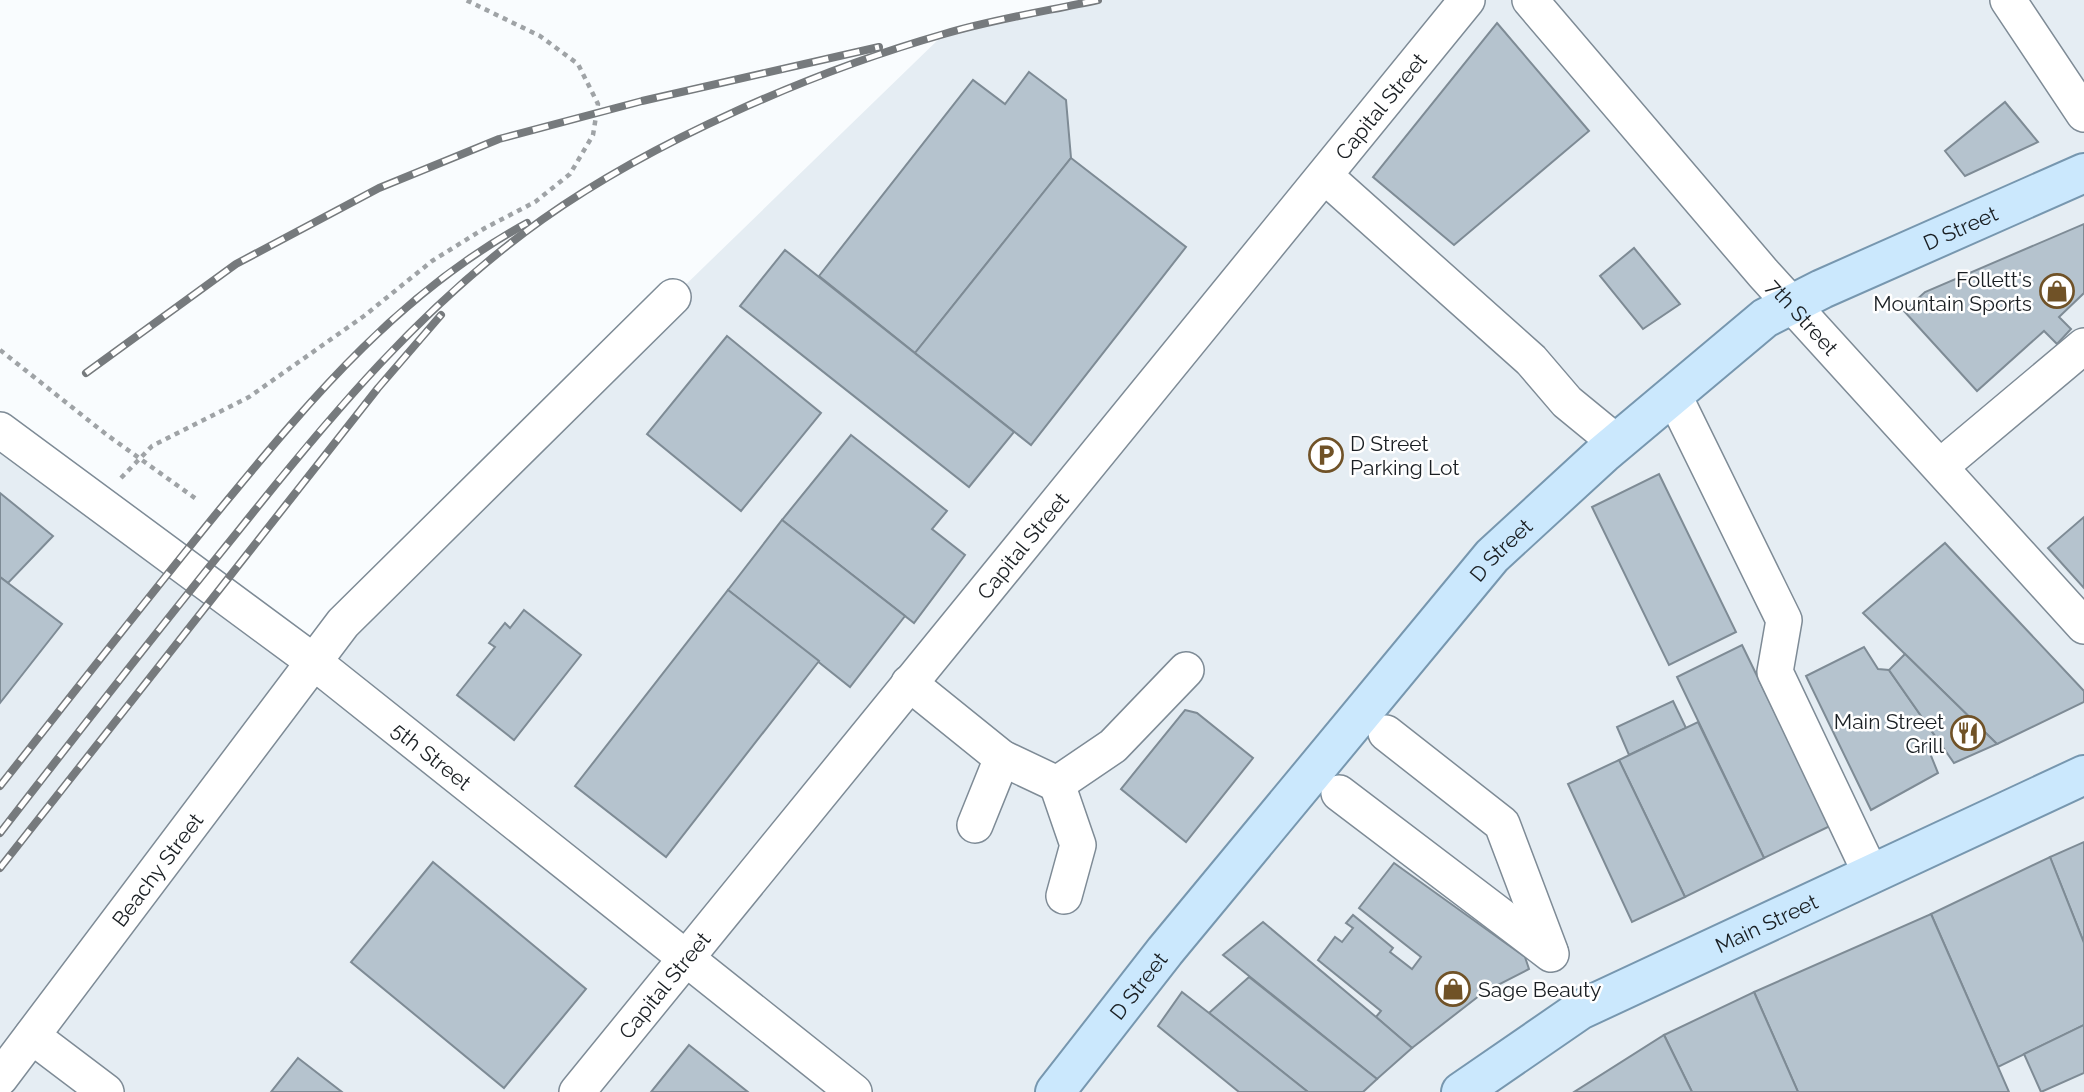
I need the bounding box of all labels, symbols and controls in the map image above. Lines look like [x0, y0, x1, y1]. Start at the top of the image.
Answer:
street label: Capital Street [1330, 47, 1432, 165]
street label: D Street [1919, 200, 2001, 255]
place label: Follett's Mountain Sports [1873, 267, 2032, 316]
shop icon: Follett's Mountain Sports [2038, 272, 2076, 310]
street label: 7th Street [1762, 273, 1844, 360]
place label: D Street Parking Lot [1350, 431, 1459, 480]
parking icon: D Street Parking Lot [1307, 436, 1345, 474]
street label: Capital Street [971, 487, 1073, 604]
street label: D Street [1464, 513, 1537, 586]
place label: Main Street Grill [1834, 709, 1944, 758]
restaurant icon: Main Street Grill [1949, 714, 1987, 752]
street label: 5th Street [387, 717, 477, 795]
street label: Beachy Street [106, 808, 208, 931]
street label: Main Street [1711, 889, 1821, 958]
street label: Capital Street [613, 927, 715, 1044]
street label: D Street [1104, 947, 1172, 1024]
shop icon: Sage Beauty [1434, 970, 1472, 1008]
place label: Sage Beauty [1478, 977, 1602, 1002]

